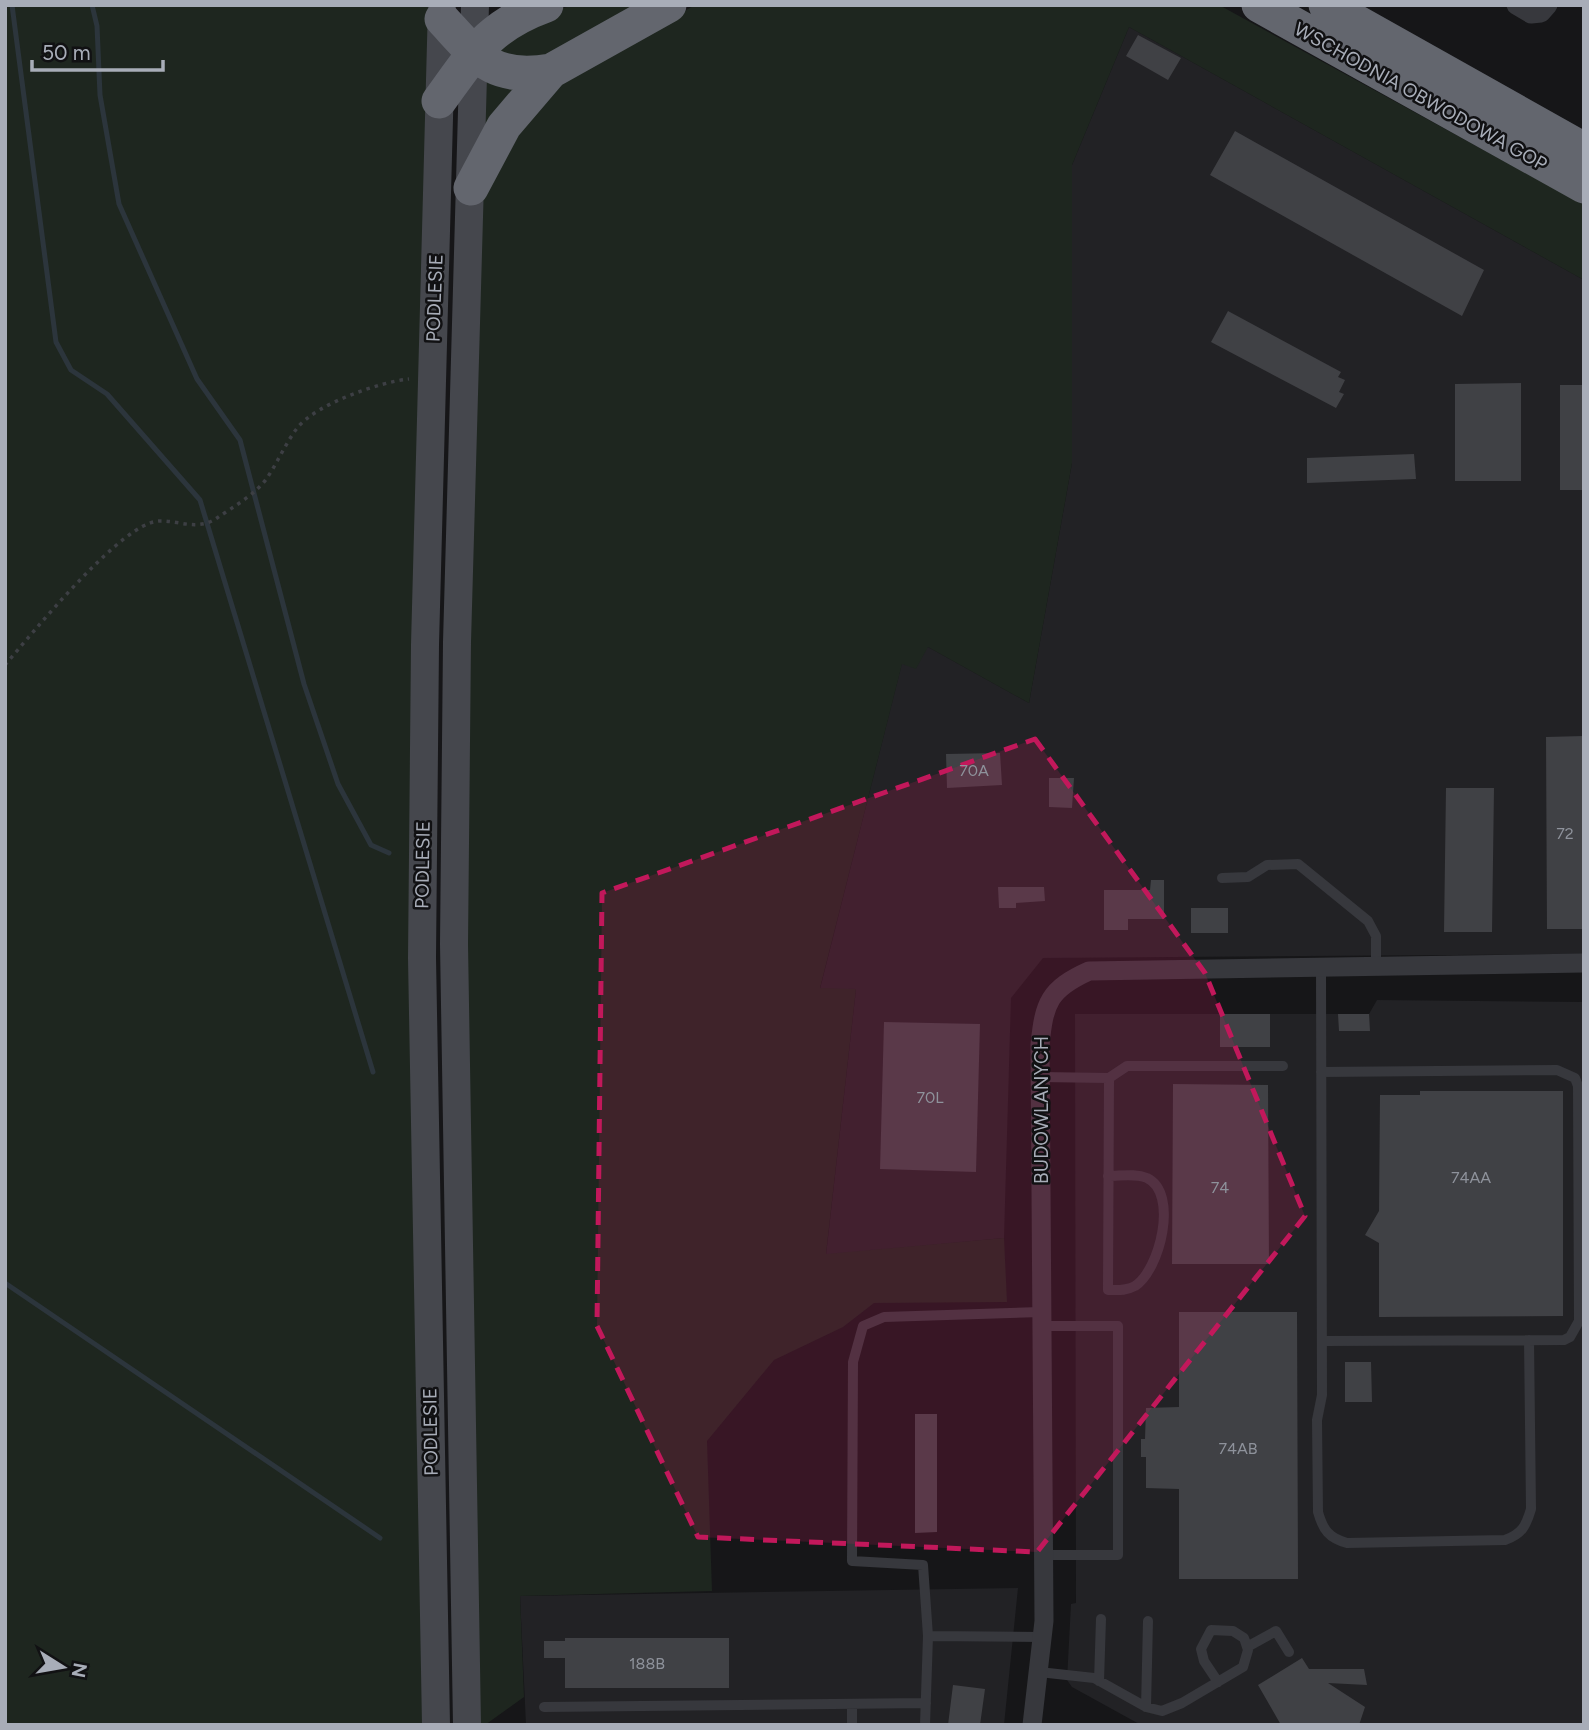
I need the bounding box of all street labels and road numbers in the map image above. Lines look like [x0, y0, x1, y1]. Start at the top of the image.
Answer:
street label: WSCHODNIA OBWODOWA GOP [1290, 17, 1551, 176]
street label: PODLESIE [421, 254, 448, 342]
street label: PODLESIE [410, 821, 435, 909]
street label: BUDOWLANYCH [1030, 1036, 1053, 1184]
street label: PODLESIE [418, 1388, 443, 1476]

